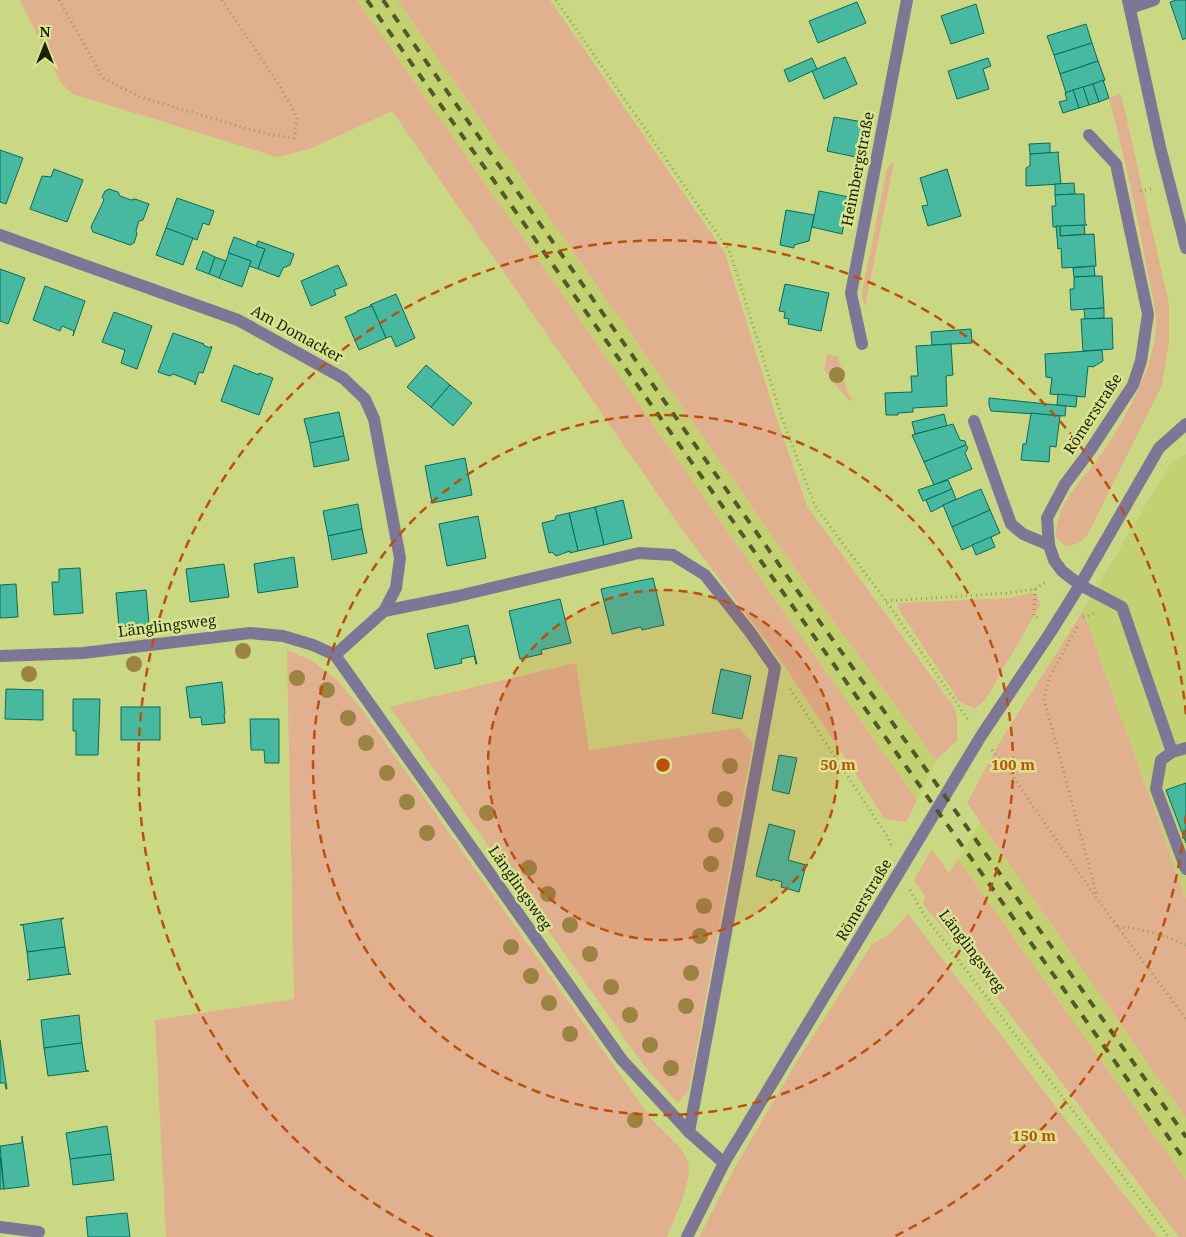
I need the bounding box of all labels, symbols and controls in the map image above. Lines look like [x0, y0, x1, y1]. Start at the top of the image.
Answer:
north arrow [20, 20, 70, 70]
text: N [39, 22, 51, 41]
street label: Heimbergstraße [836, 110, 878, 228]
street label: Am Domacker [248, 300, 347, 367]
street label: Römerstraße [1059, 369, 1126, 458]
street label: Länglingsweg [117, 609, 217, 641]
text: 50 m [820, 754, 856, 774]
text: 100 m [991, 754, 1035, 774]
centre of rings [654, 756, 672, 774]
street label: Länglingsweg [484, 841, 557, 934]
street label: Römerstraße [831, 855, 896, 944]
street label: Länglingsweg [935, 905, 1010, 996]
text: 150 m [1012, 1125, 1056, 1145]

